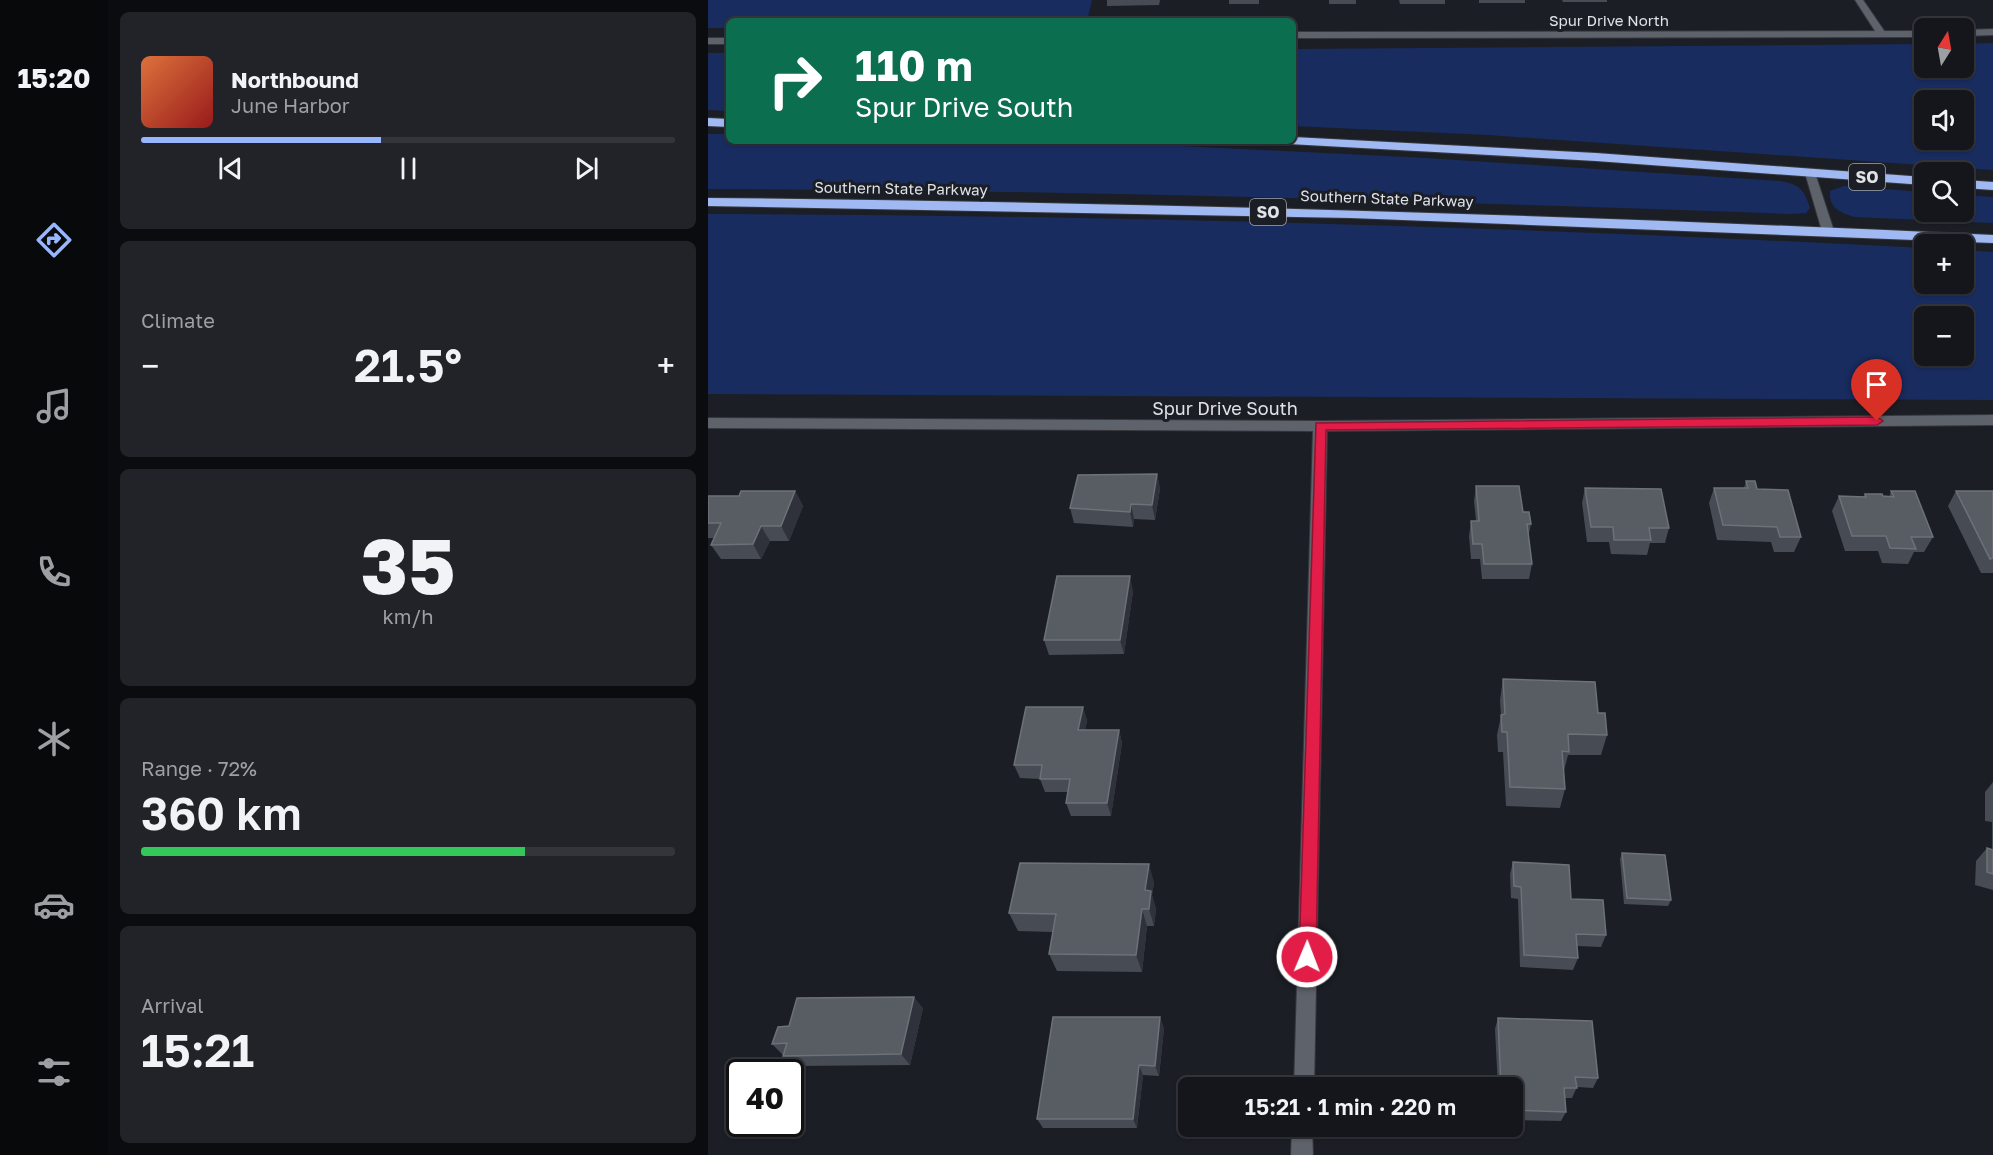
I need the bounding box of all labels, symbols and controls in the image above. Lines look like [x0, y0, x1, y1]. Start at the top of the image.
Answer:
street label: Spur Drive North [1549, 11, 1669, 29]
north arrow [1914, 18, 1974, 78]
map controls [1914, 18, 1974, 366]
text: 110 m [855, 40, 973, 90]
icon: right [756, 42, 834, 120]
text: 15:20 [17, 62, 91, 94]
text: Northbound [231, 66, 359, 93]
button: sound [1914, 90, 1974, 150]
text: Spur Drive South [855, 91, 1073, 123]
text: June Harbor [231, 93, 350, 117]
icon: previous [214, 152, 247, 185]
icon: pause [392, 152, 425, 185]
icon: next [570, 152, 603, 185]
button: search [1914, 162, 1974, 222]
road number: SO [1849, 164, 1885, 190]
street label: Southern State Parkway [814, 177, 989, 199]
street label: Southern State Parkway [1300, 186, 1475, 210]
road number: SO [1250, 199, 1286, 225]
icon: directions [33, 219, 75, 261]
button: + [1914, 234, 1974, 294]
button: − [1914, 306, 1974, 366]
text: Climate [141, 308, 215, 332]
text: 21.5° [354, 338, 462, 392]
text: − [141, 346, 159, 385]
text: + [657, 346, 675, 385]
pin [1851, 359, 1902, 421]
icon: arrive [1860, 368, 1893, 401]
icon: music [33, 385, 75, 427]
street label: Spur Drive South [1152, 397, 1298, 419]
text: 35 [360, 518, 456, 611]
icon: phone [33, 551, 75, 593]
text: km/h [383, 604, 433, 628]
icon: climate [33, 718, 75, 760]
text: Range · 72% [141, 756, 257, 780]
text: 360 km [141, 786, 302, 840]
icon: car [33, 884, 75, 926]
position arrow [1275, 925, 1339, 989]
text: Arrival [141, 993, 204, 1017]
text: 15:21 [141, 1023, 254, 1077]
icon: filters [33, 1051, 75, 1093]
speed limit sign: 40 [726, 1059, 804, 1137]
text: 15:21 · 1 min · 220 m [1245, 1093, 1456, 1120]

